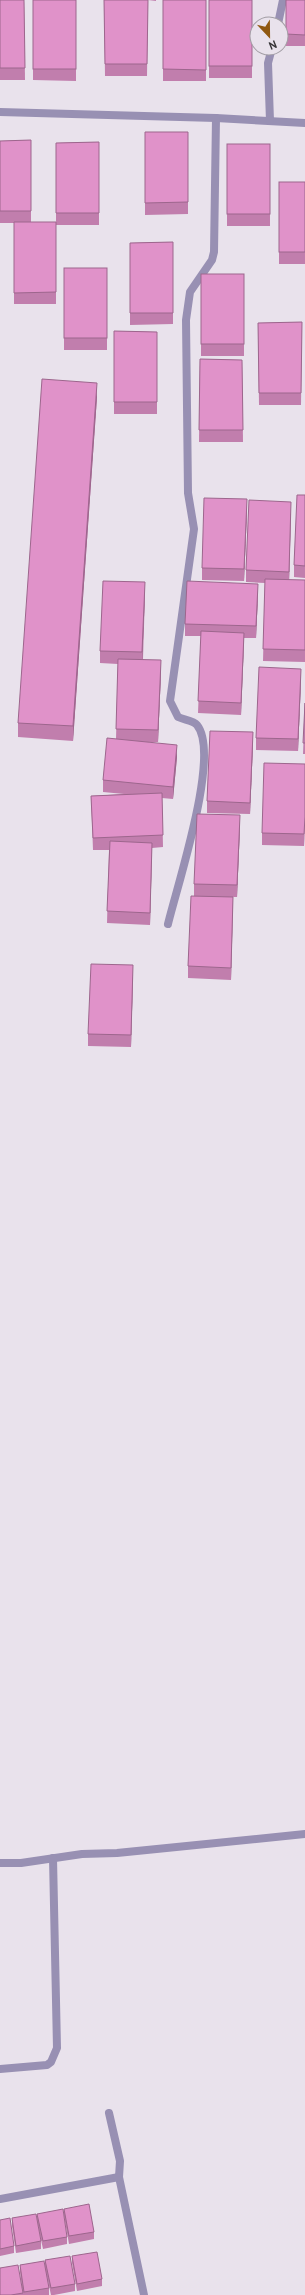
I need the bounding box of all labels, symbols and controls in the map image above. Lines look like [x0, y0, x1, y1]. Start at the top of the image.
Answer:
north arrow [249, 16, 289, 56]
text: N [266, 36, 279, 52]

